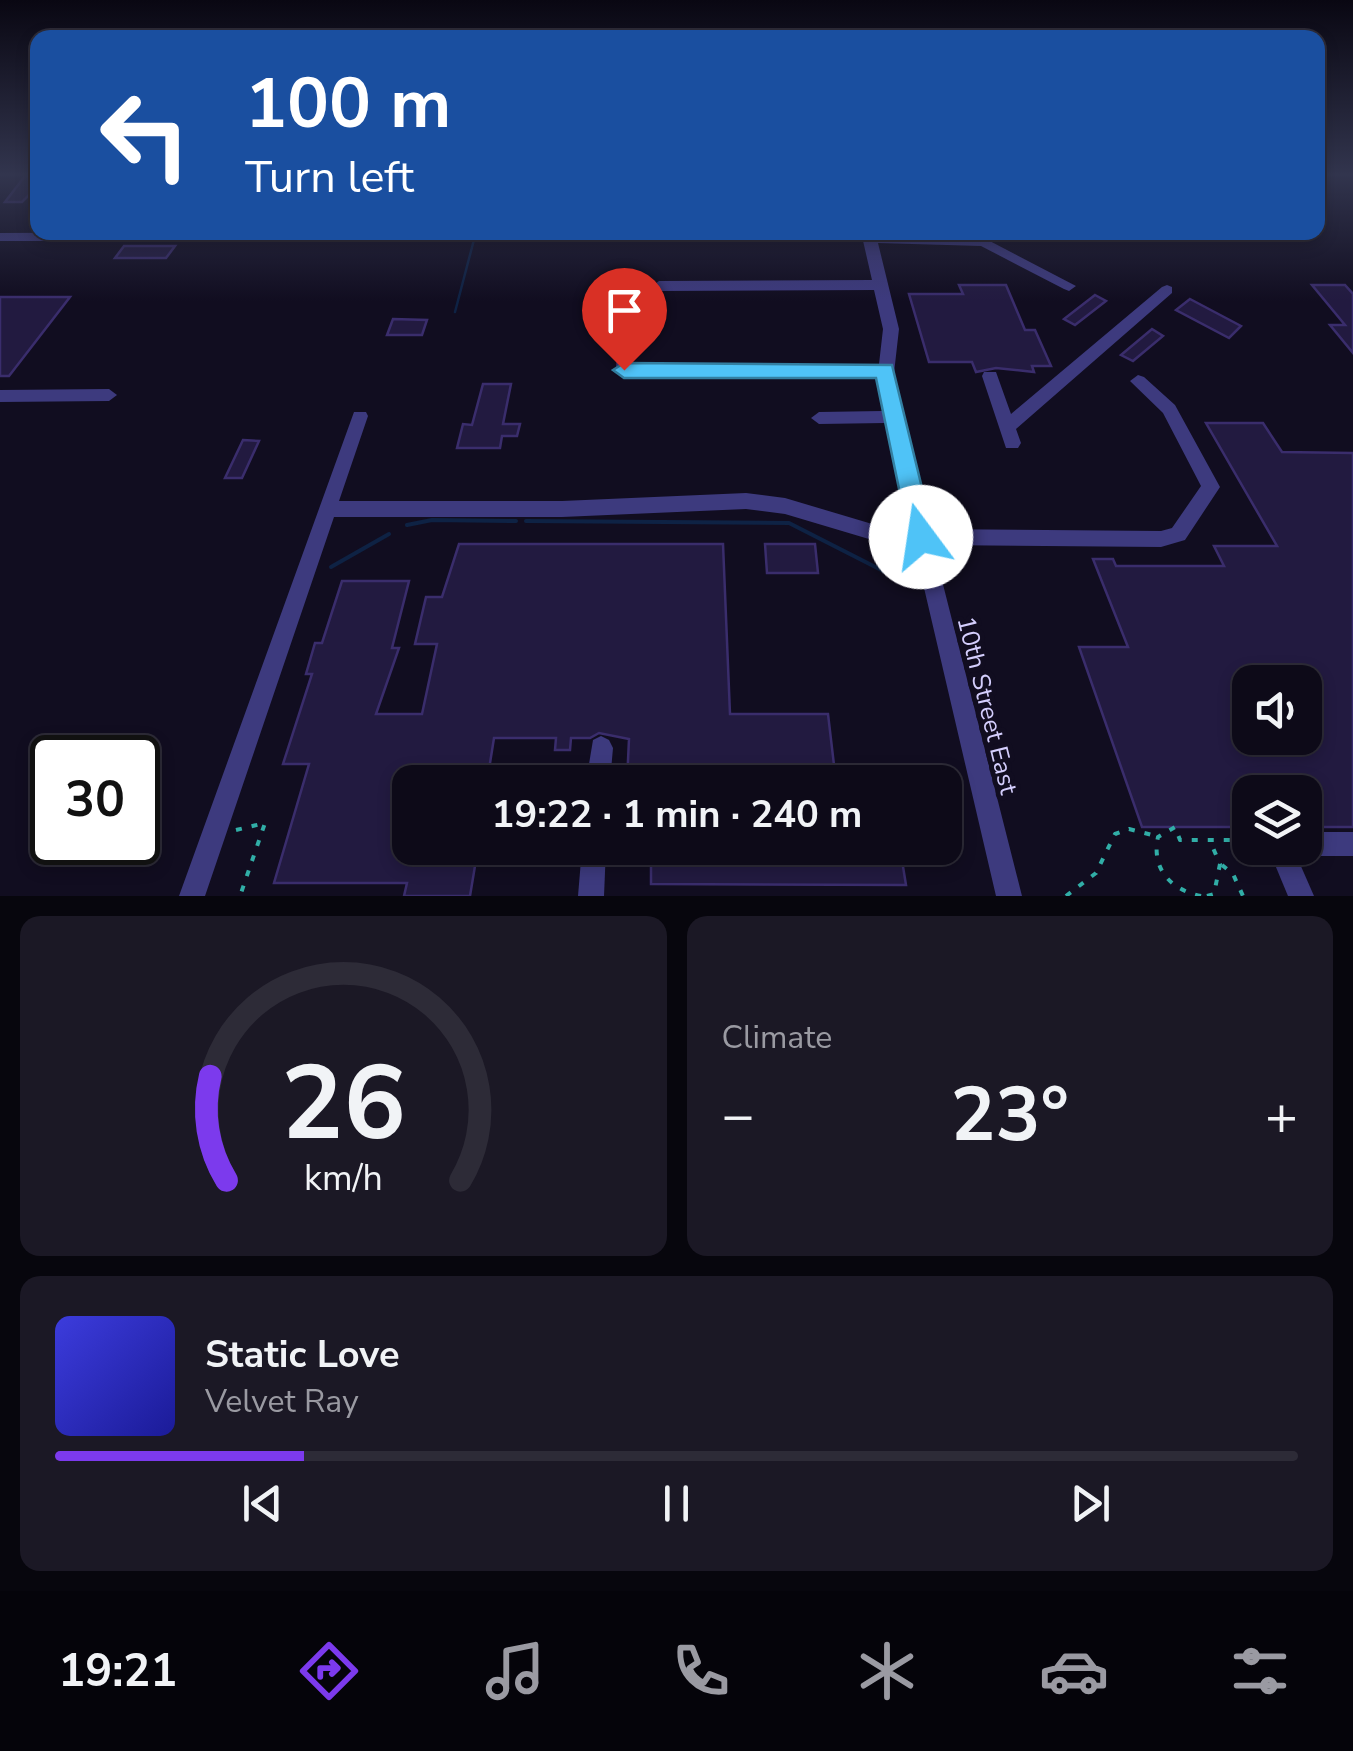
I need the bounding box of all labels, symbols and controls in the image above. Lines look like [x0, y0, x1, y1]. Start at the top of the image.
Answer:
text: 100 m [245, 56, 451, 152]
icon: left [80, 70, 210, 200]
text: Turn left [245, 147, 414, 208]
pin [582, 268, 667, 371]
icon: arrive [597, 283, 652, 338]
position arrow [869, 485, 973, 589]
street label: 10th Street East [948, 613, 1026, 798]
map controls [1232, 665, 1322, 865]
button: sound [1232, 665, 1322, 755]
speed limit sign: 30 [30, 735, 160, 865]
button: layers [1232, 775, 1322, 865]
text: 19:22 · 1 min · 240 m [492, 789, 862, 840]
text: Climate [722, 1016, 832, 1059]
text: 26 [281, 1033, 406, 1175]
text: 23° [951, 1064, 1069, 1166]
text: − [722, 1078, 755, 1153]
text: + [1265, 1078, 1298, 1153]
text: km/h [304, 1154, 383, 1203]
text: Static Love [205, 1329, 400, 1380]
text: Velvet Ray [205, 1380, 359, 1423]
icon: previous [235, 1476, 290, 1531]
icon: pause [649, 1476, 704, 1531]
icon: next [1063, 1476, 1118, 1531]
icon: directions [294, 1636, 364, 1706]
icon: music [480, 1636, 550, 1706]
icon: phone [666, 1636, 736, 1706]
icon: climate [852, 1636, 922, 1706]
icon: car [1039, 1636, 1109, 1706]
icon: filters [1225, 1636, 1295, 1706]
text: 19:21 [58, 1641, 177, 1702]

